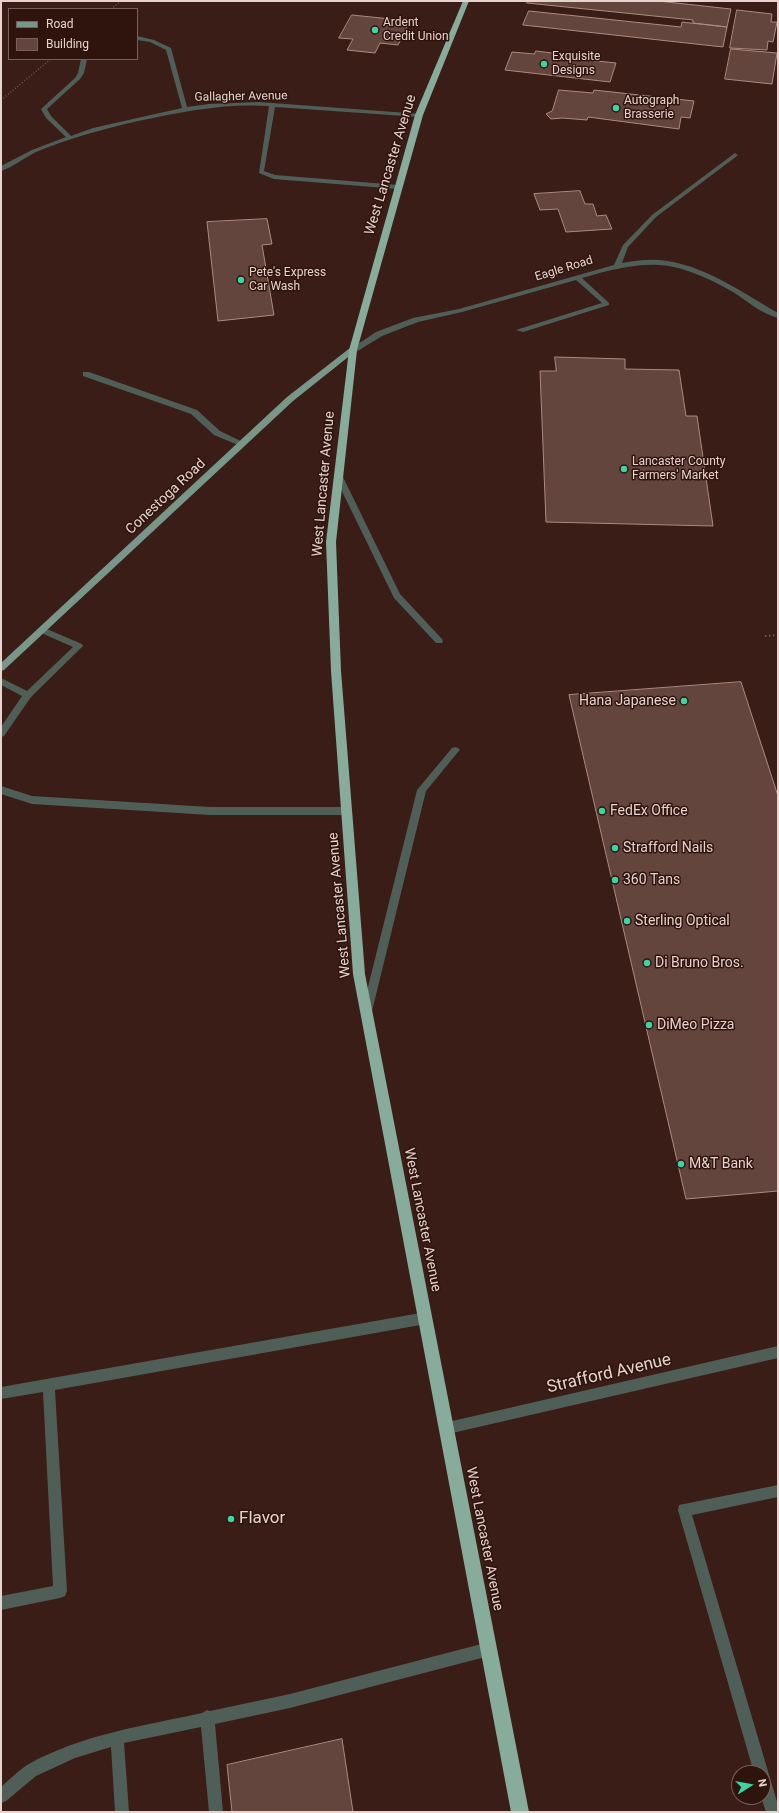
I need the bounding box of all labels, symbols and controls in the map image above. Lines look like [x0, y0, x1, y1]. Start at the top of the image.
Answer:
legend [8, 8, 138, 60]
place label: Ardent Credit Union [383, 16, 449, 44]
text: Road [46, 17, 74, 31]
marker: Ardent Credit Union [370, 25, 380, 35]
text: Building [46, 37, 89, 51]
place label: Exquisite Designs [552, 50, 600, 78]
marker: Exquisite Designs [539, 59, 549, 69]
street label: Gallagher Avenue [194, 89, 288, 105]
street label: West Lancaster Avenue [362, 93, 420, 237]
place label: Autograph Brasserie [624, 94, 679, 122]
marker: Autograph Brasserie [611, 103, 621, 113]
street label: Eagle Road [533, 253, 595, 285]
place label: Pete's Express Car Wash [249, 266, 326, 294]
marker: Pete's Express Car Wash [236, 275, 246, 285]
street label: West Lancaster Avenue [309, 411, 339, 557]
place label: Lancaster County Farmers' Market [632, 455, 725, 483]
street label: Conestoga Road [123, 456, 209, 538]
marker: Lancaster County Farmers' Market [619, 464, 629, 474]
place label: Hana Japanese [579, 693, 676, 709]
marker: Hana Japanese [679, 696, 689, 706]
place label: FedEx Office [610, 803, 688, 819]
marker: FedEx Office [597, 806, 607, 816]
street label: West Lancaster Avenue [325, 832, 355, 978]
place label: Strafford Nails [623, 840, 713, 856]
marker: Strafford Nails [610, 843, 620, 853]
place label: 360 Tans [623, 872, 680, 888]
marker: 360 Tans [610, 875, 620, 885]
place label: Sterling Optical [635, 913, 730, 929]
marker: Sterling Optical [622, 916, 632, 926]
place label: Di Bruno Bros. [655, 955, 744, 971]
marker: Di Bruno Bros. [642, 958, 652, 968]
place label: DiMeo Pizza [657, 1017, 734, 1033]
marker: DiMeo Pizza [644, 1020, 654, 1030]
street label: West Lancaster Avenue [400, 1147, 444, 1293]
place label: M&T Bank [689, 1156, 753, 1172]
marker: M&T Bank [676, 1159, 686, 1169]
street label: Strafford Avenue [545, 1350, 673, 1398]
street label: West Lancaster Avenue [462, 1466, 506, 1612]
place label: Flavor [239, 1509, 285, 1529]
marker: Flavor [226, 1514, 236, 1524]
north arrow [731, 1765, 771, 1805]
text: N [755, 1778, 769, 1788]

